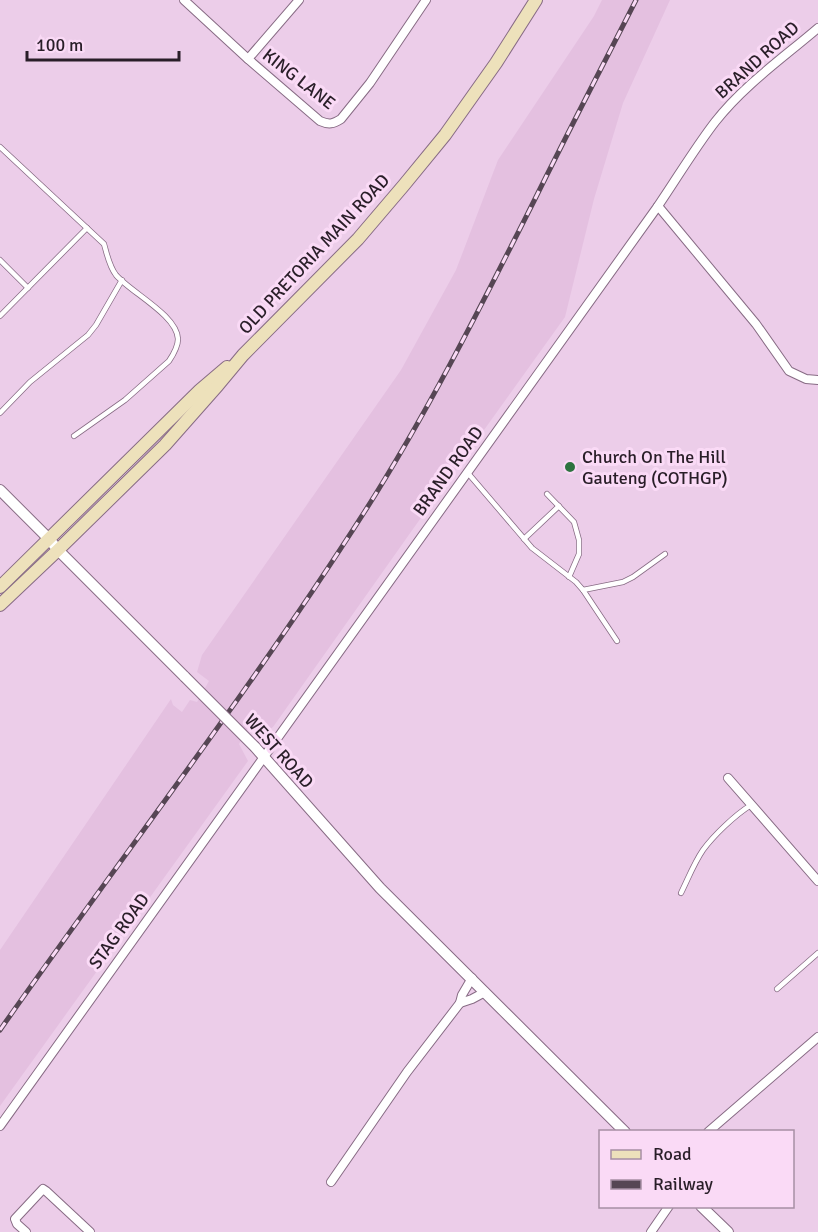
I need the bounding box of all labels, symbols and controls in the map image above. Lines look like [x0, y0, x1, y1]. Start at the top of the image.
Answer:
street label: BRAND ROAD [710, 17, 804, 103]
scale bar [27, 24, 178, 62]
text: 100 m [36, 34, 83, 56]
street label: KING LANE [258, 44, 340, 114]
street label: OLD PRETORIA MAIN ROAD [234, 169, 394, 339]
street label: BRAND ROAD [408, 422, 488, 520]
place label: Church On The Hill Gauteng (COTHGP) [582, 446, 728, 489]
marker: Church On The Hill Gauteng (COTHGP) [563, 460, 577, 474]
street label: WEST ROAD [240, 709, 318, 793]
street label: STAG ROAD [84, 889, 154, 973]
legend [599, 1130, 794, 1208]
text: Road [653, 1143, 692, 1165]
text: Railway [653, 1173, 714, 1195]

